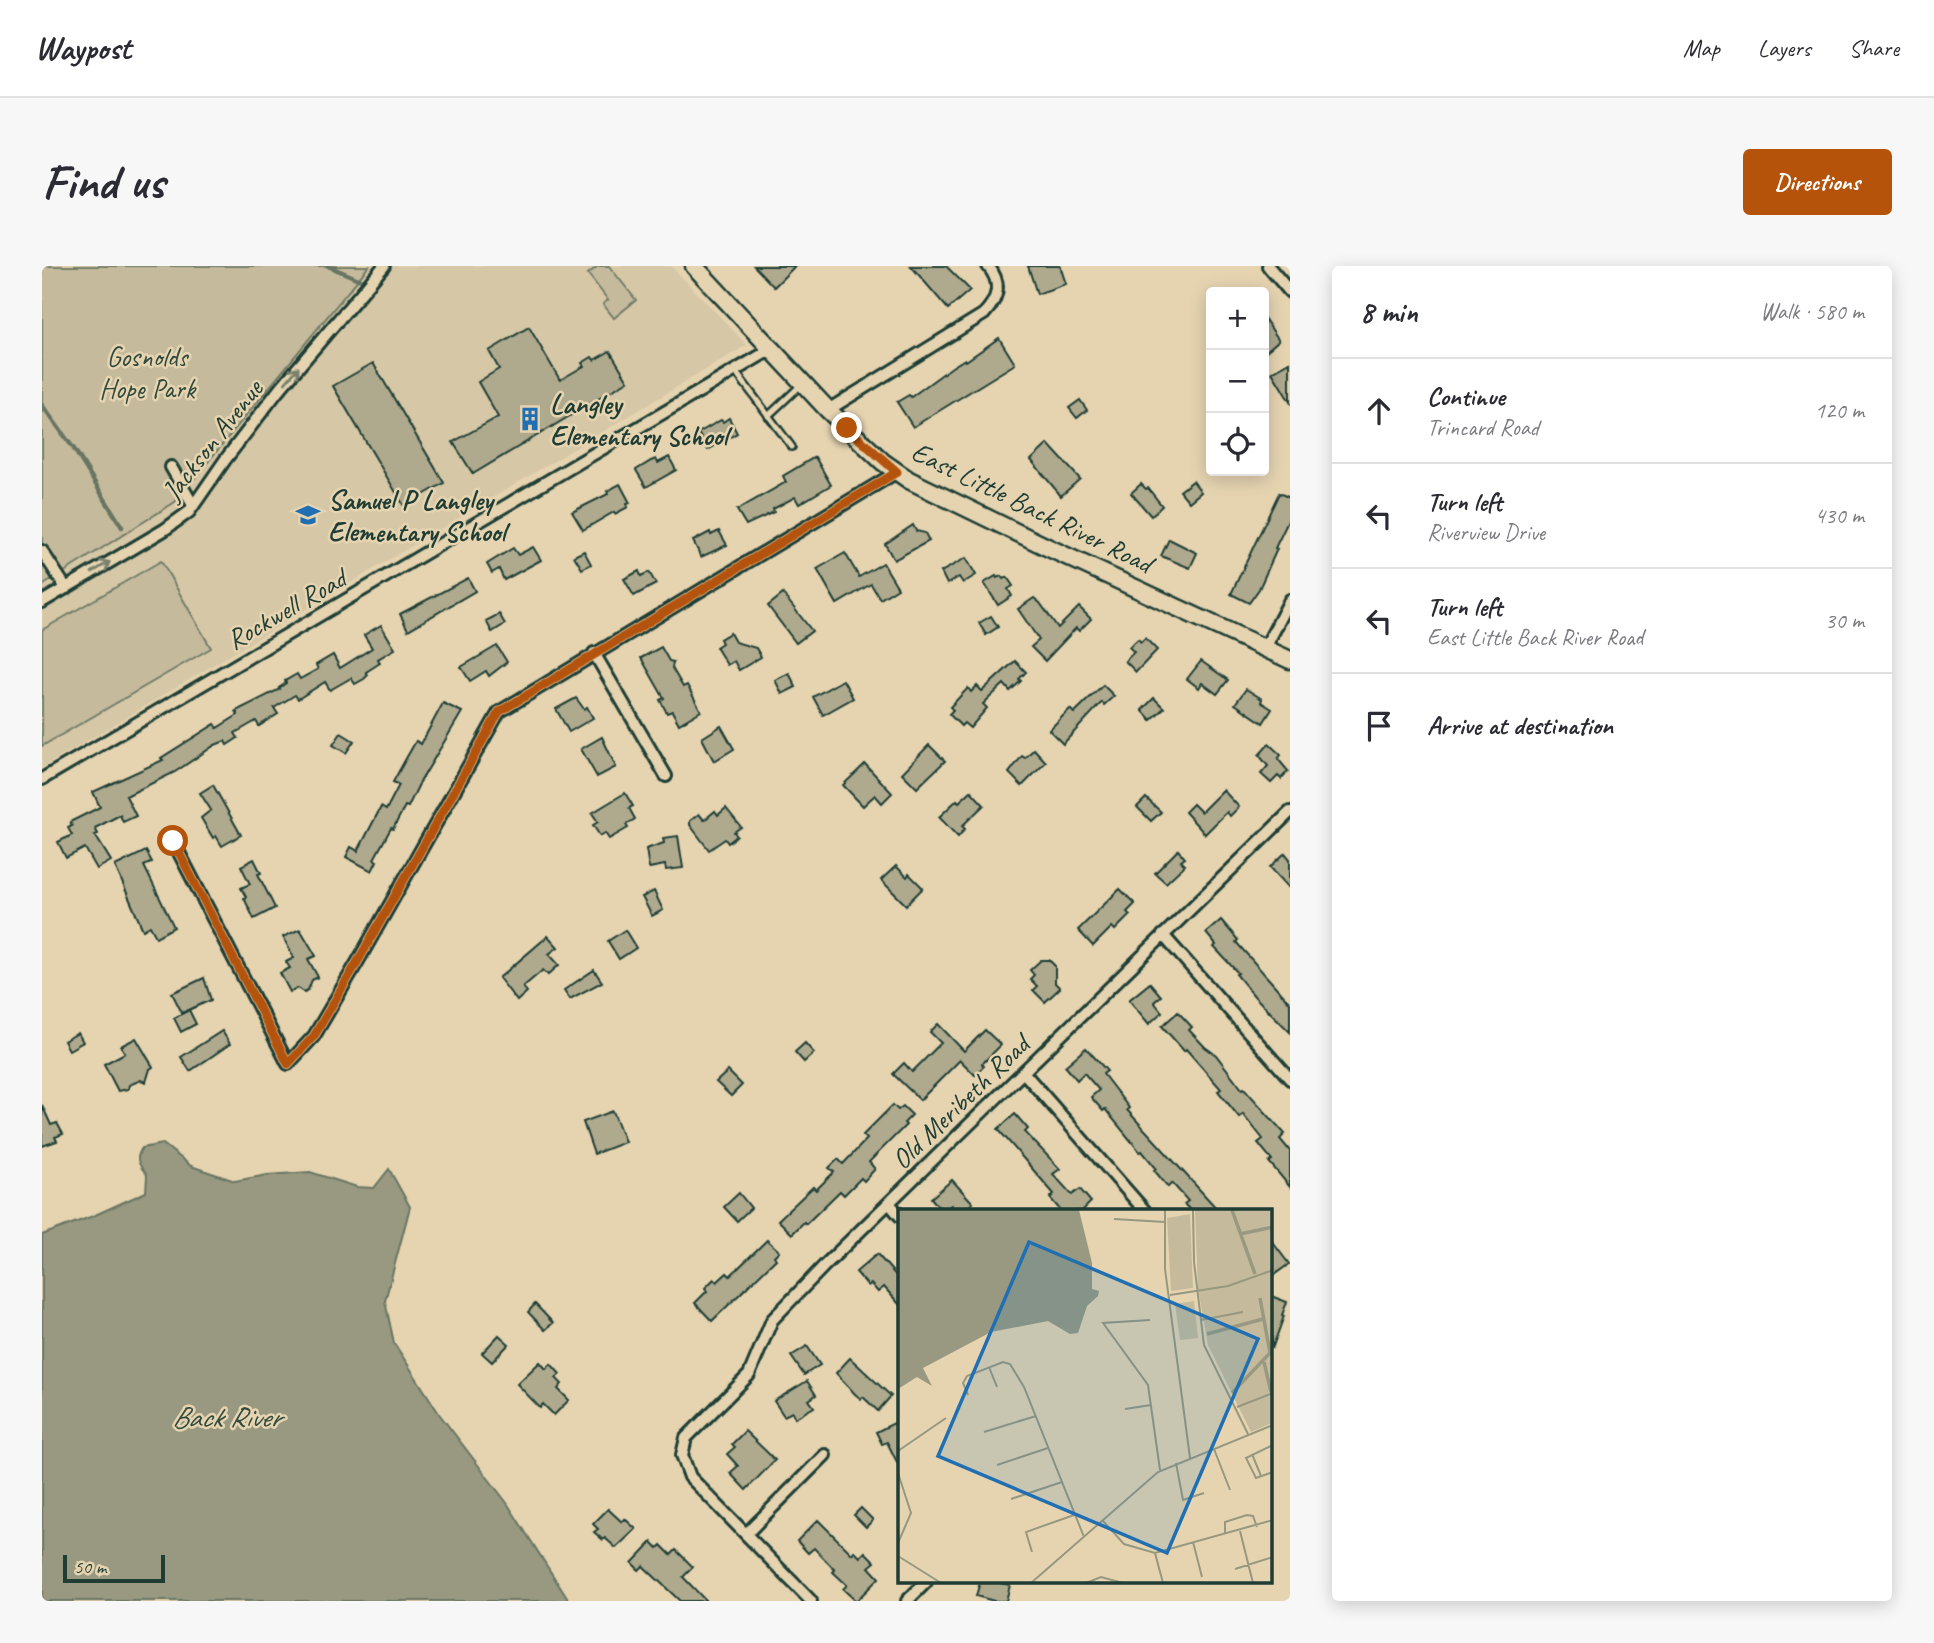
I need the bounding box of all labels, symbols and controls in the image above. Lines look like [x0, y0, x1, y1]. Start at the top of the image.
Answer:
text: Waypost [35, 27, 131, 69]
text: Map [1683, 33, 1720, 63]
text: Layers [1758, 33, 1811, 63]
text: Share [1849, 33, 1899, 63]
button: Directions [1743, 149, 1892, 215]
text: Find us [42, 151, 164, 213]
map controls [1206, 287, 1269, 476]
button: + [1206, 287, 1269, 350]
text: 8 min [1360, 293, 1417, 331]
text: Walk · 580 m [1760, 297, 1864, 326]
park label: Gosnolds Hope Park [99, 339, 197, 406]
button: − [1206, 350, 1269, 413]
one-way arrow [284, 366, 300, 384]
street label: Jackson Avenue [153, 371, 271, 509]
text: Continue [1427, 380, 1505, 413]
place label: Langley Elementary School [550, 386, 733, 453]
icon: ahead [1360, 392, 1398, 430]
text: 120 m [1815, 396, 1864, 425]
building icon: Langley Elementary School [516, 405, 544, 433]
route end [831, 412, 862, 443]
button: locate [1206, 413, 1269, 476]
text: Trincard Road [1427, 413, 1539, 442]
street label: East Little Back River Road [906, 434, 1162, 582]
place label: Samuel P Langley Elementary School [328, 482, 511, 549]
text: Turn left [1427, 485, 1502, 518]
icon: left [1360, 497, 1398, 535]
school or university icon: Samuel P Langley Elementary School [294, 501, 322, 529]
text: 430 m [1815, 501, 1864, 530]
text: Riverview Drive [1427, 518, 1545, 547]
street label: Rockwell Road [220, 559, 356, 657]
one-way arrow [90, 560, 110, 574]
text: Turn left [1427, 590, 1502, 623]
icon: left [1360, 602, 1398, 640]
text: 30 m [1825, 606, 1864, 635]
text: East Little Back River Road [1427, 623, 1643, 652]
icon: arrive [1360, 707, 1398, 745]
text: Arrive at destination [1427, 709, 1613, 742]
route start [157, 825, 188, 856]
street label: Old Meribeth Road [884, 1025, 1039, 1177]
inset map [898, 1209, 1272, 1584]
water label: Back River [172, 1398, 285, 1436]
scale bar [63, 1552, 164, 1584]
text: 50 m [74, 1555, 106, 1579]

